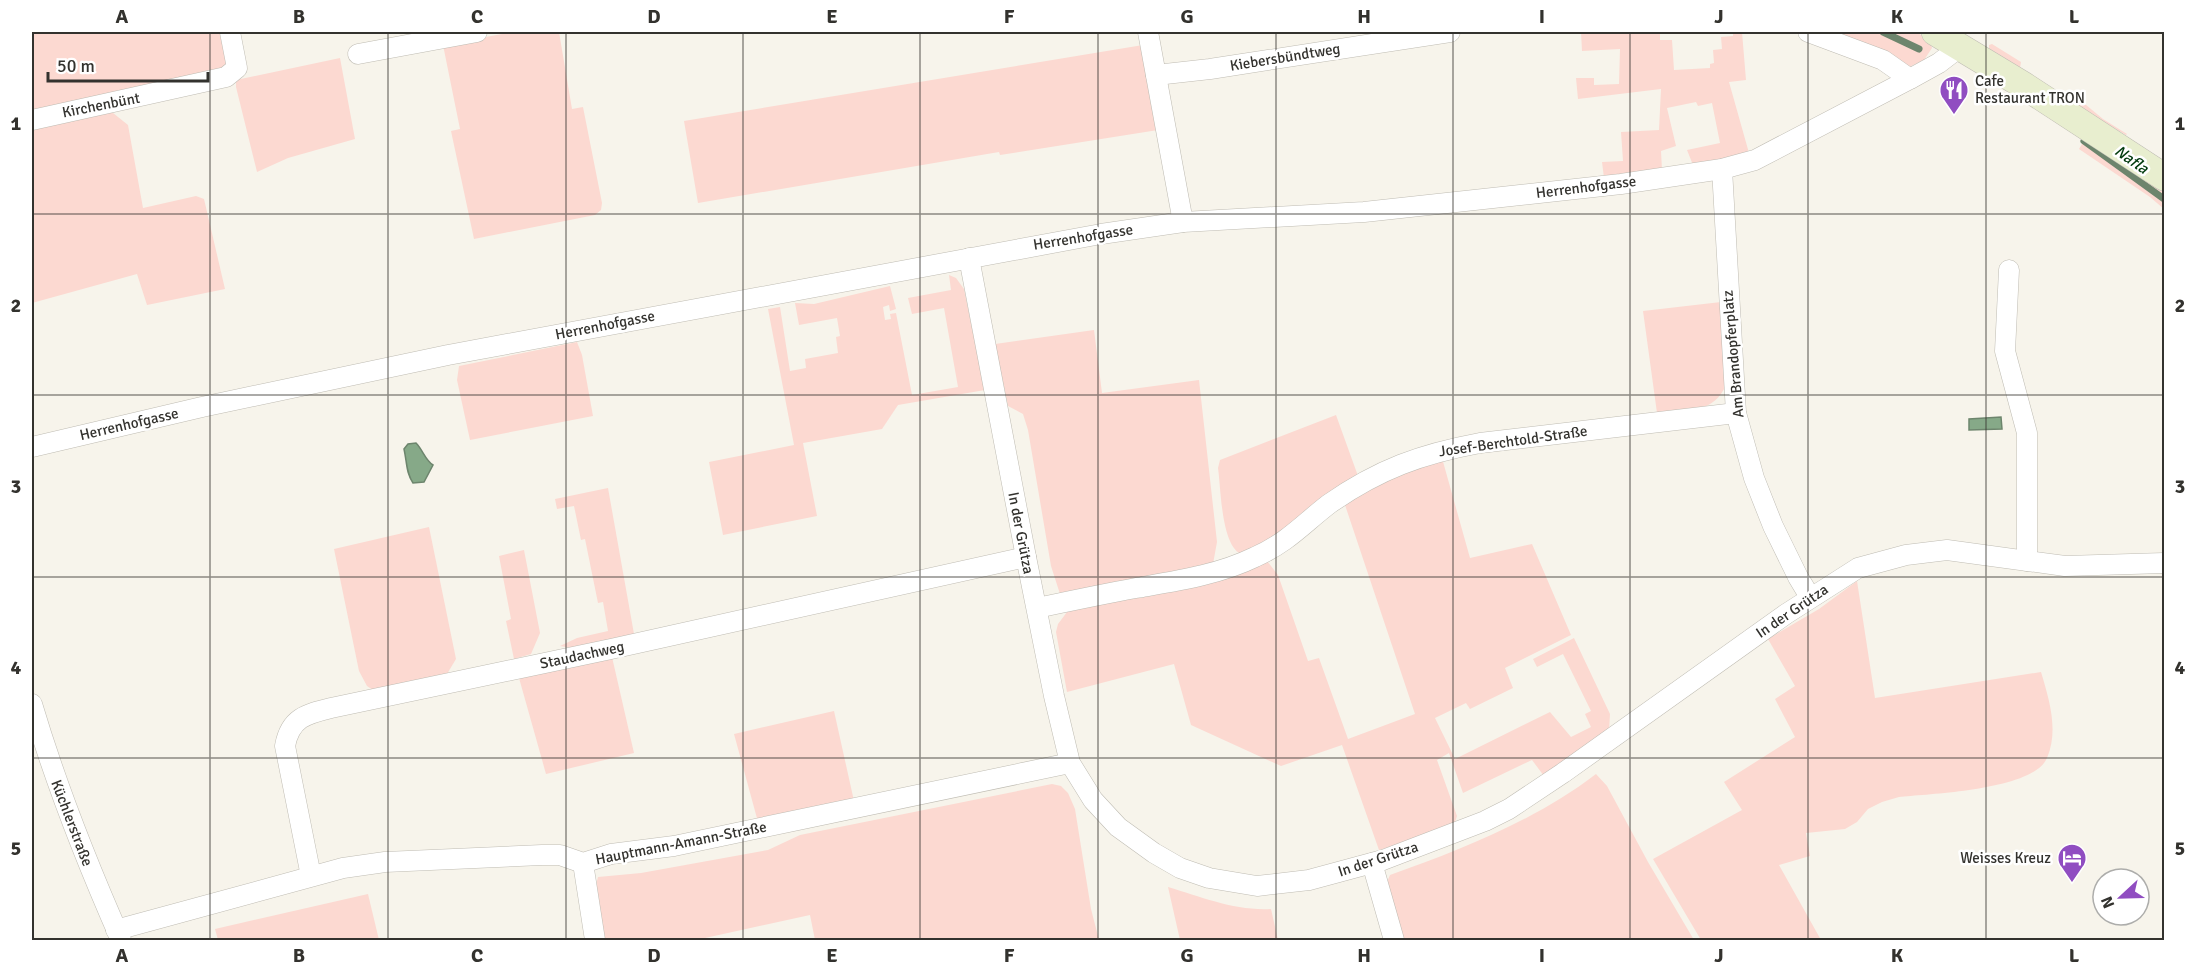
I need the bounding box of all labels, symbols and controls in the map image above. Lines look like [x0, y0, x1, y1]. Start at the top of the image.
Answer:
text: A [116, 4, 129, 29]
text: B [293, 4, 305, 29]
text: C [471, 4, 483, 29]
text: D [647, 4, 661, 29]
text: E [826, 4, 838, 29]
text: F [1004, 4, 1015, 29]
text: G [1180, 4, 1194, 29]
text: H [1357, 4, 1371, 29]
text: I [1539, 4, 1545, 29]
text: J [1714, 4, 1724, 29]
text: K [1891, 4, 1904, 29]
text: L [2069, 4, 2080, 29]
street label: Kiebersbündtweg [1228, 39, 1342, 75]
scale bar [48, 45, 208, 83]
text: 50 m [57, 55, 95, 77]
place label: Cafe Restaurant TRON [1975, 72, 2085, 107]
restaurant icon: Cafe Restaurant TRON [1938, 74, 1970, 116]
street label: Kirchenbünt [61, 89, 141, 121]
text: 1 [11, 111, 22, 136]
text: 1 [2175, 111, 2186, 136]
water label: Nafla [2111, 141, 2153, 179]
street label: Herrenhofgasse [1535, 172, 1637, 202]
street label: Herrenhofgasse [1032, 220, 1134, 254]
street label: Am Brandopferplatz [1718, 289, 1748, 419]
text: 2 [11, 293, 21, 318]
text: 2 [2175, 293, 2185, 318]
street label: Herrenhofgasse [554, 307, 656, 343]
street label: Herrenhofgasse [78, 404, 180, 444]
street label: Josef-Berchtold-Straße [1438, 422, 1588, 460]
text: 3 [11, 474, 21, 499]
text: 3 [2175, 474, 2185, 499]
street label: In der Grütza [1004, 490, 1038, 576]
street label: In der Grütza [1752, 580, 1832, 642]
street label: Staudachweg [538, 637, 626, 673]
text: 4 [11, 655, 22, 680]
text: 4 [2175, 655, 2186, 680]
street label: Küchlerstraße [47, 777, 97, 869]
street label: Hauptmann-Amann-Straße [594, 818, 768, 868]
text: 5 [11, 836, 21, 861]
text: 5 [2175, 836, 2185, 861]
street label: In der Grütza [1336, 838, 1420, 880]
hotel icon: Weisses Kreuz [2056, 842, 2088, 884]
place label: Weisses Kreuz [1960, 849, 2051, 867]
north arrow [2091, 867, 2151, 927]
text: N [2097, 893, 2119, 911]
text: A [116, 943, 129, 968]
text: B [293, 943, 305, 968]
text: C [471, 943, 483, 968]
text: D [647, 943, 661, 968]
text: E [826, 943, 838, 968]
text: F [1004, 943, 1015, 968]
text: G [1180, 943, 1194, 968]
text: H [1357, 943, 1371, 968]
text: I [1539, 943, 1545, 968]
text: J [1714, 943, 1724, 968]
text: K [1891, 943, 1904, 968]
text: L [2069, 943, 2080, 968]

